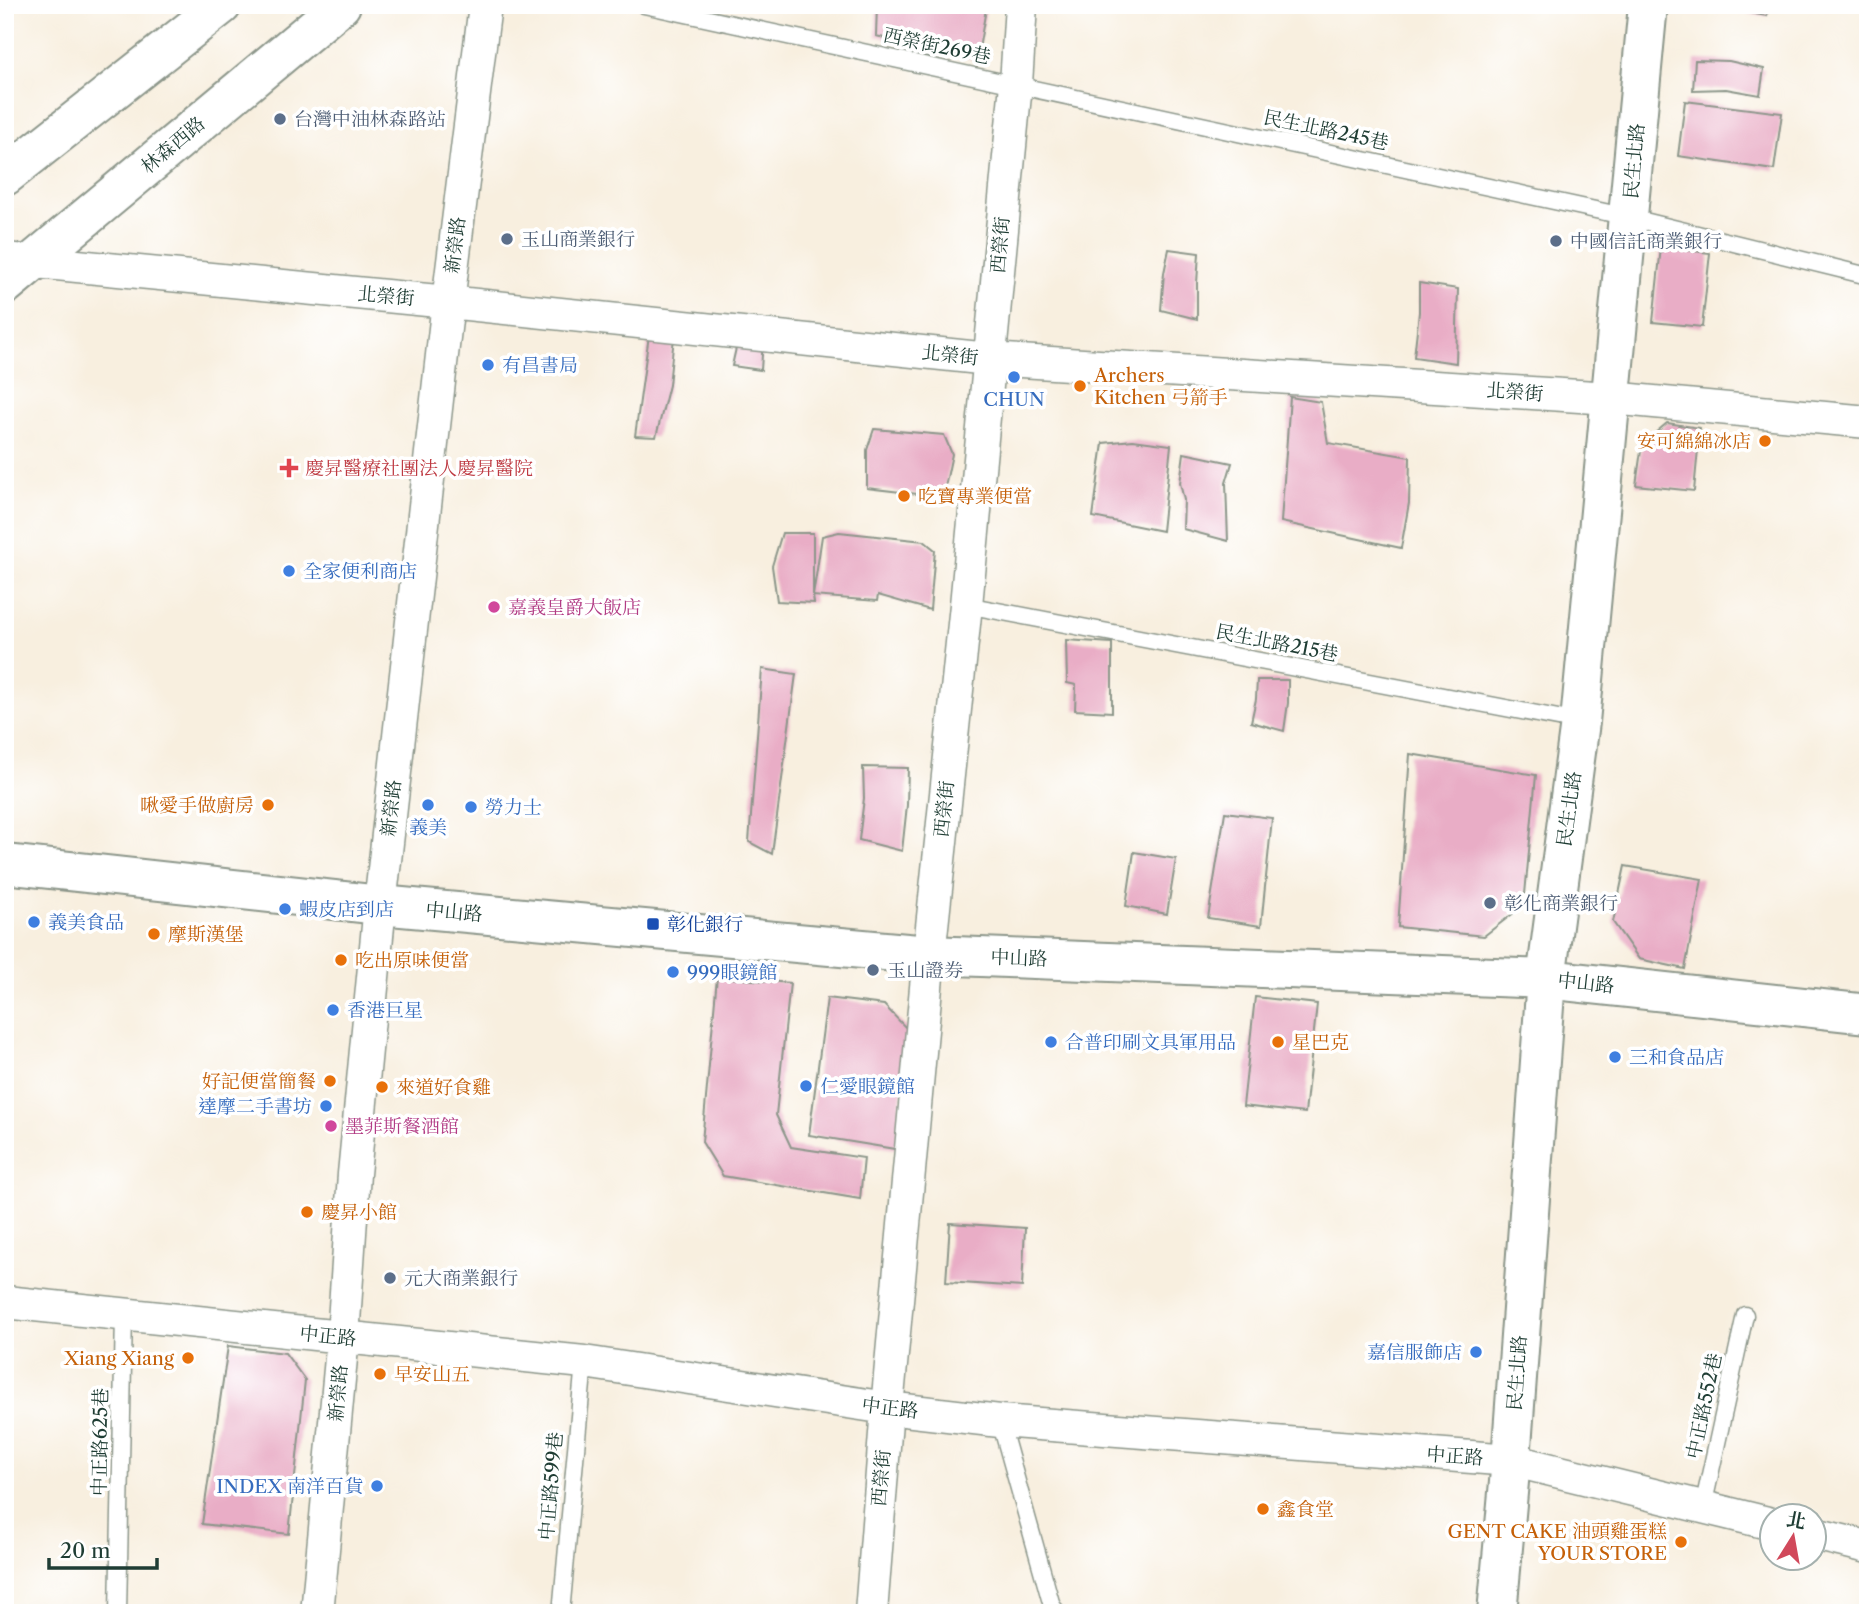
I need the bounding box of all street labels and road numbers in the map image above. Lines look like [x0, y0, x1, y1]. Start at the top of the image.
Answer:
street label: 西榮街269巷 [881, 23, 993, 69]
street label: 民生北路245巷 [1261, 106, 1391, 154]
street label: 林森西路 [136, 112, 210, 178]
street label: 民生北路 [1619, 122, 1649, 200]
street label: 新榮路 [440, 215, 470, 275]
street label: 西榮街 [986, 216, 1014, 274]
street label: 北榮街 [357, 282, 415, 310]
street label: 北榮街 [920, 341, 980, 369]
street label: 北榮街 [1486, 379, 1544, 405]
street label: 民生北路215巷 [1214, 620, 1340, 666]
street label: 民生北路 [1552, 770, 1586, 848]
street label: 新榮路 [377, 778, 405, 838]
street label: 西榮街 [930, 779, 958, 839]
street label: 中山路 [425, 898, 483, 926]
street label: 中山路 [990, 946, 1048, 970]
street label: 中山路 [1556, 969, 1616, 997]
street label: 中正路 [298, 1322, 358, 1350]
street label: 民生北路 [1503, 1334, 1531, 1412]
street label: 中正路552巷 [1682, 1351, 1726, 1461]
street label: 新榮路 [324, 1364, 352, 1422]
street label: 中正路625巷 [88, 1388, 112, 1496]
street label: 中正路 [860, 1393, 920, 1423]
street label: 中正路599巷 [535, 1431, 567, 1541]
street label: 中正路 [1426, 1443, 1484, 1469]
street label: 西榮街 [867, 1449, 895, 1507]

